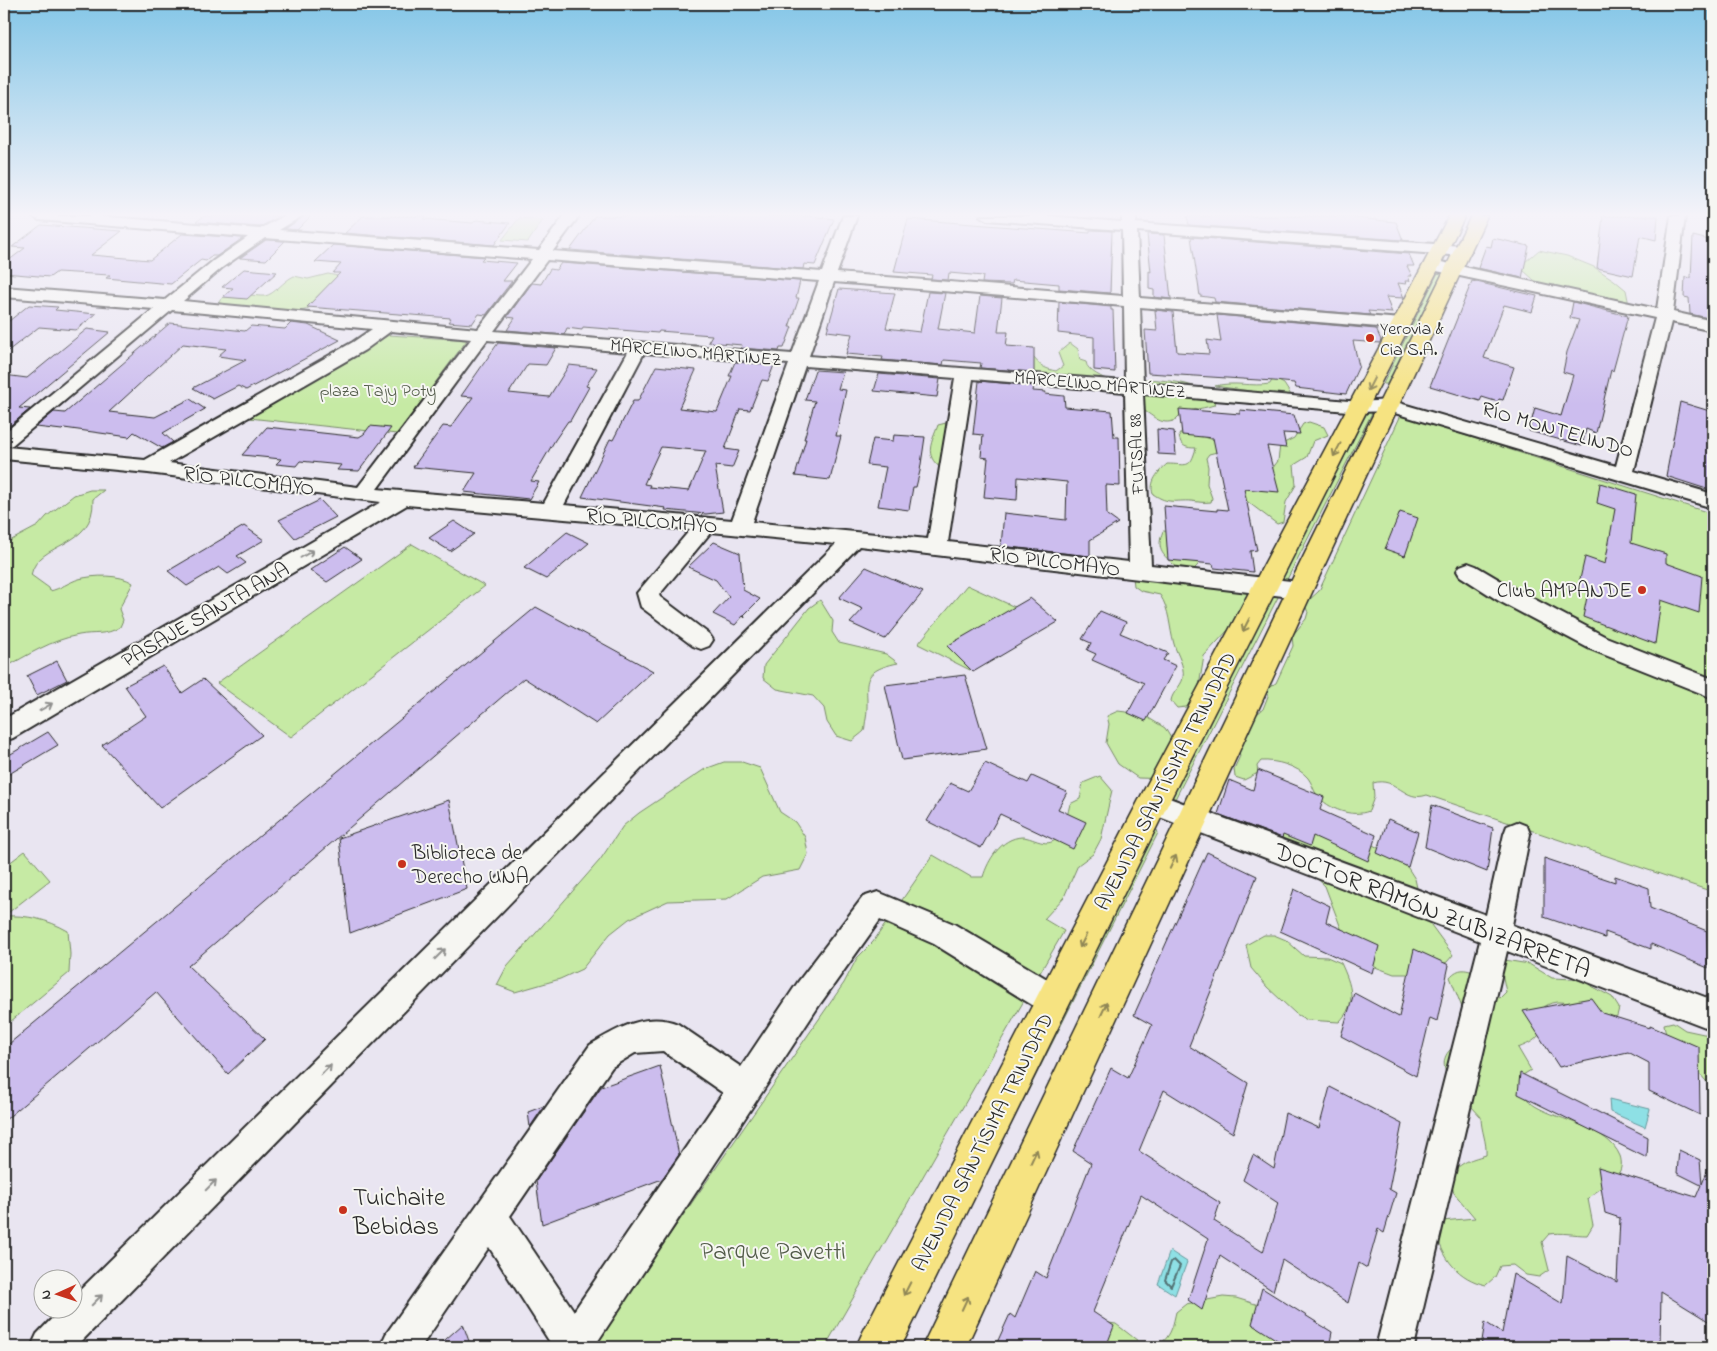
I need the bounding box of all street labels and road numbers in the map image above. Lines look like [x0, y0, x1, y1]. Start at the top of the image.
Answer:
street label: MARCELINO MARTÍNEZ [609, 334, 783, 374]
street label: MARCELINO MARTÍNEZ [1013, 366, 1187, 406]
street label: RÍO MONTELINDO [1478, 395, 1637, 467]
street label: FUTSAL 88 [1124, 413, 1152, 496]
street label: RÍO PILCOMAYO [182, 459, 316, 505]
street label: RÍO PILCOMAYO [585, 501, 719, 543]
street label: RÍO PILCOMAYO [988, 540, 1122, 586]
street label: PASAJE SANTA ANA [117, 555, 295, 676]
street label: AVENIDA SANTÍSIMA TRINIDAD [1088, 647, 1245, 916]
street label: DOCTOR RAMÓN ZUBIZARRETA [1267, 834, 1596, 989]
street label: AVENIDA SANTÍSIMA TRINIDAD [905, 1008, 1062, 1277]

